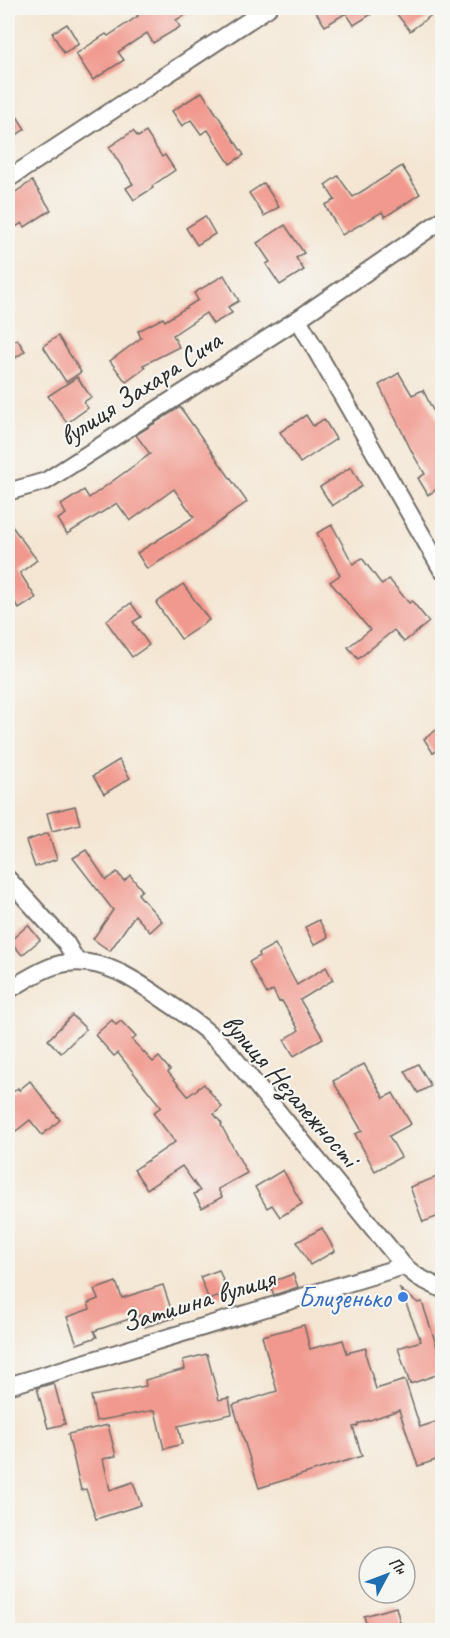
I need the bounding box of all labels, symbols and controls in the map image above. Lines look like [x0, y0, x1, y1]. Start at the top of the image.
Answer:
street label: вулиця Захара Сича [52, 322, 229, 453]
street label: вулиця Незалежності [214, 1006, 370, 1177]
street label: Затишна вулиця [117, 1259, 281, 1340]
place label: Близенько [298, 1280, 393, 1315]
marker: Близенько [396, 1290, 410, 1304]
north arrow [357, 1545, 417, 1605]
text: Пн [385, 1553, 411, 1579]

